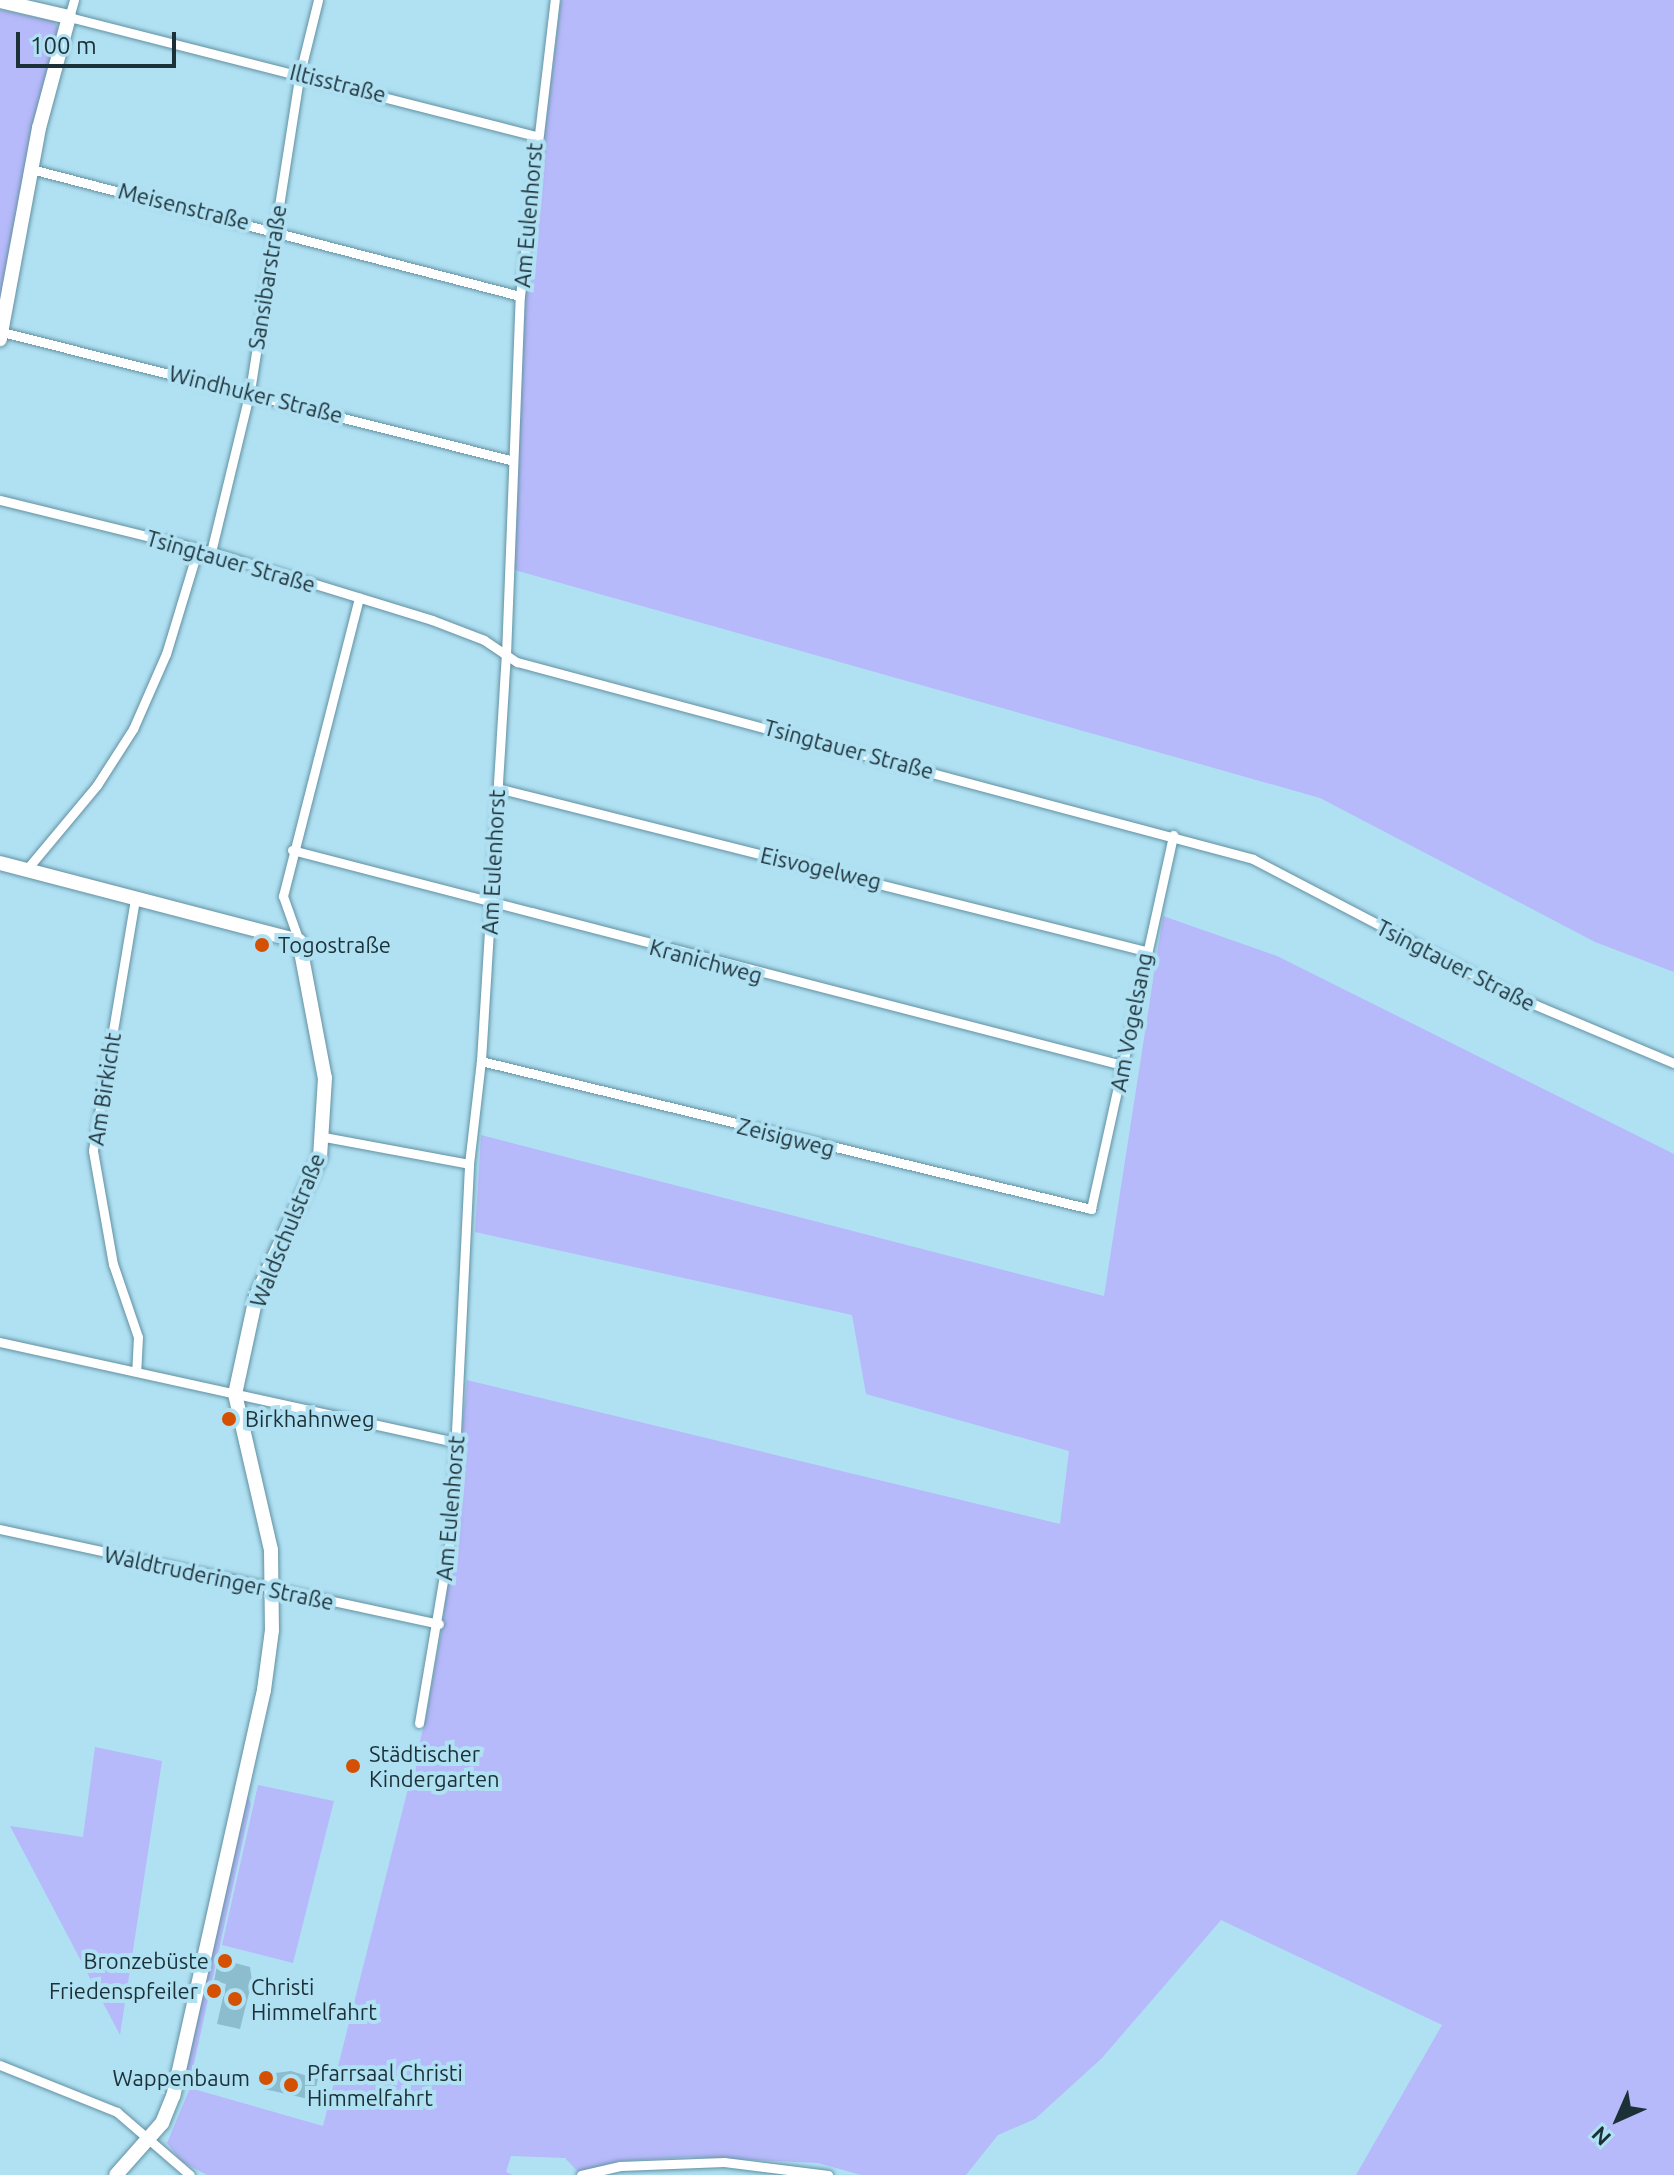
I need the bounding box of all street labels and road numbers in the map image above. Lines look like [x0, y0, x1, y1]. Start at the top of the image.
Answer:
street label: Iltisstraße [287, 58, 389, 108]
street label: Am Eulenhorst [509, 141, 547, 289]
street label: Meisenstraße [116, 177, 252, 235]
street label: Sansibarstraße [243, 203, 291, 351]
street label: Windhuker Straße [166, 360, 346, 428]
street label: Tsingtauer Straße [143, 524, 319, 598]
street label: Tsingtauer Straße [761, 714, 937, 784]
street label: Am Eulenhorst [476, 789, 510, 935]
street label: Eisvogelweg [758, 841, 884, 895]
street label: Tsingtauer Straße [1372, 914, 1540, 1016]
street label: Kranichweg [647, 933, 765, 989]
street label: Am Vogelsang [1105, 950, 1157, 1094]
street label: Am Birkicht [82, 1031, 126, 1147]
street label: Zeisigweg [735, 1112, 837, 1162]
street label: Waldschulstraße [244, 1149, 330, 1311]
street label: Am Eulenhorst [431, 1434, 469, 1582]
street label: Waldtruderinger Straße [102, 1541, 336, 1615]

